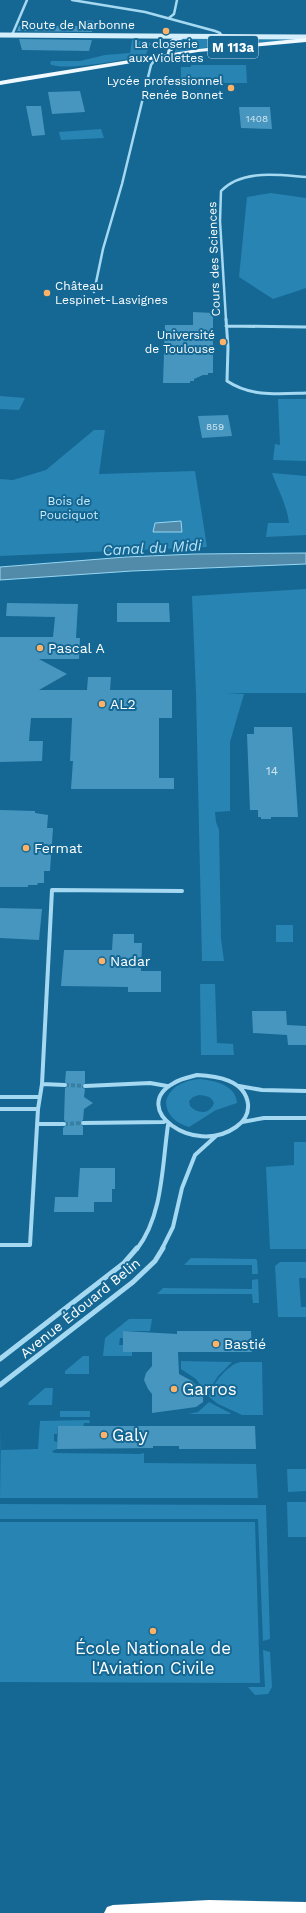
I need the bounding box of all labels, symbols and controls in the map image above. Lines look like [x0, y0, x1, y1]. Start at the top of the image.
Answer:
street label: Route de Narbonne [21, 18, 135, 32]
marker: La closerie aux Violettes [161, 26, 171, 36]
road number: M 113a [208, 36, 258, 58]
place label: La closerie aux Violettes [128, 37, 204, 65]
place label: Lycée professionnel Renée Bonnet [107, 74, 223, 102]
marker: Lycée professionnel Renée Bonnet [226, 83, 236, 93]
house number: 1408 [246, 113, 268, 124]
street label: Cours des Sciences [205, 201, 223, 317]
place label: Château Lespinet-Lasvignes [55, 279, 168, 307]
marker: Château Lespinet-Lasvignes [42, 288, 52, 298]
place label: Université de Toulouse [145, 328, 215, 356]
marker: Université de Toulouse [218, 337, 228, 347]
house number: 859 [206, 421, 224, 432]
park label: Bois de Pouciquot [40, 494, 98, 522]
water label: Canal du Midi [102, 536, 203, 560]
place label: Pascal A [48, 640, 105, 656]
marker: Pascal A [35, 643, 45, 653]
place label: AL2 [110, 696, 136, 712]
marker: AL2 [97, 699, 107, 709]
house number: 14 [266, 764, 278, 778]
place label: Fermat [34, 840, 83, 856]
marker: Fermat [21, 843, 31, 853]
place label: Nadar [110, 953, 151, 969]
marker: Nadar [97, 956, 107, 966]
street label: Avenue Édouard Belin [17, 1255, 143, 1361]
place label: Bastié [224, 1336, 266, 1352]
marker: Bastié [211, 1339, 221, 1349]
place label: Garros [182, 1379, 237, 1399]
marker: Garros [169, 1384, 179, 1394]
place label: Galy [112, 1425, 148, 1445]
marker: Galy [99, 1430, 109, 1440]
marker: École Nationale de l'Aviation Civile [148, 1626, 158, 1636]
place label: École Nationale de l'Aviation Civile [75, 1638, 231, 1678]

